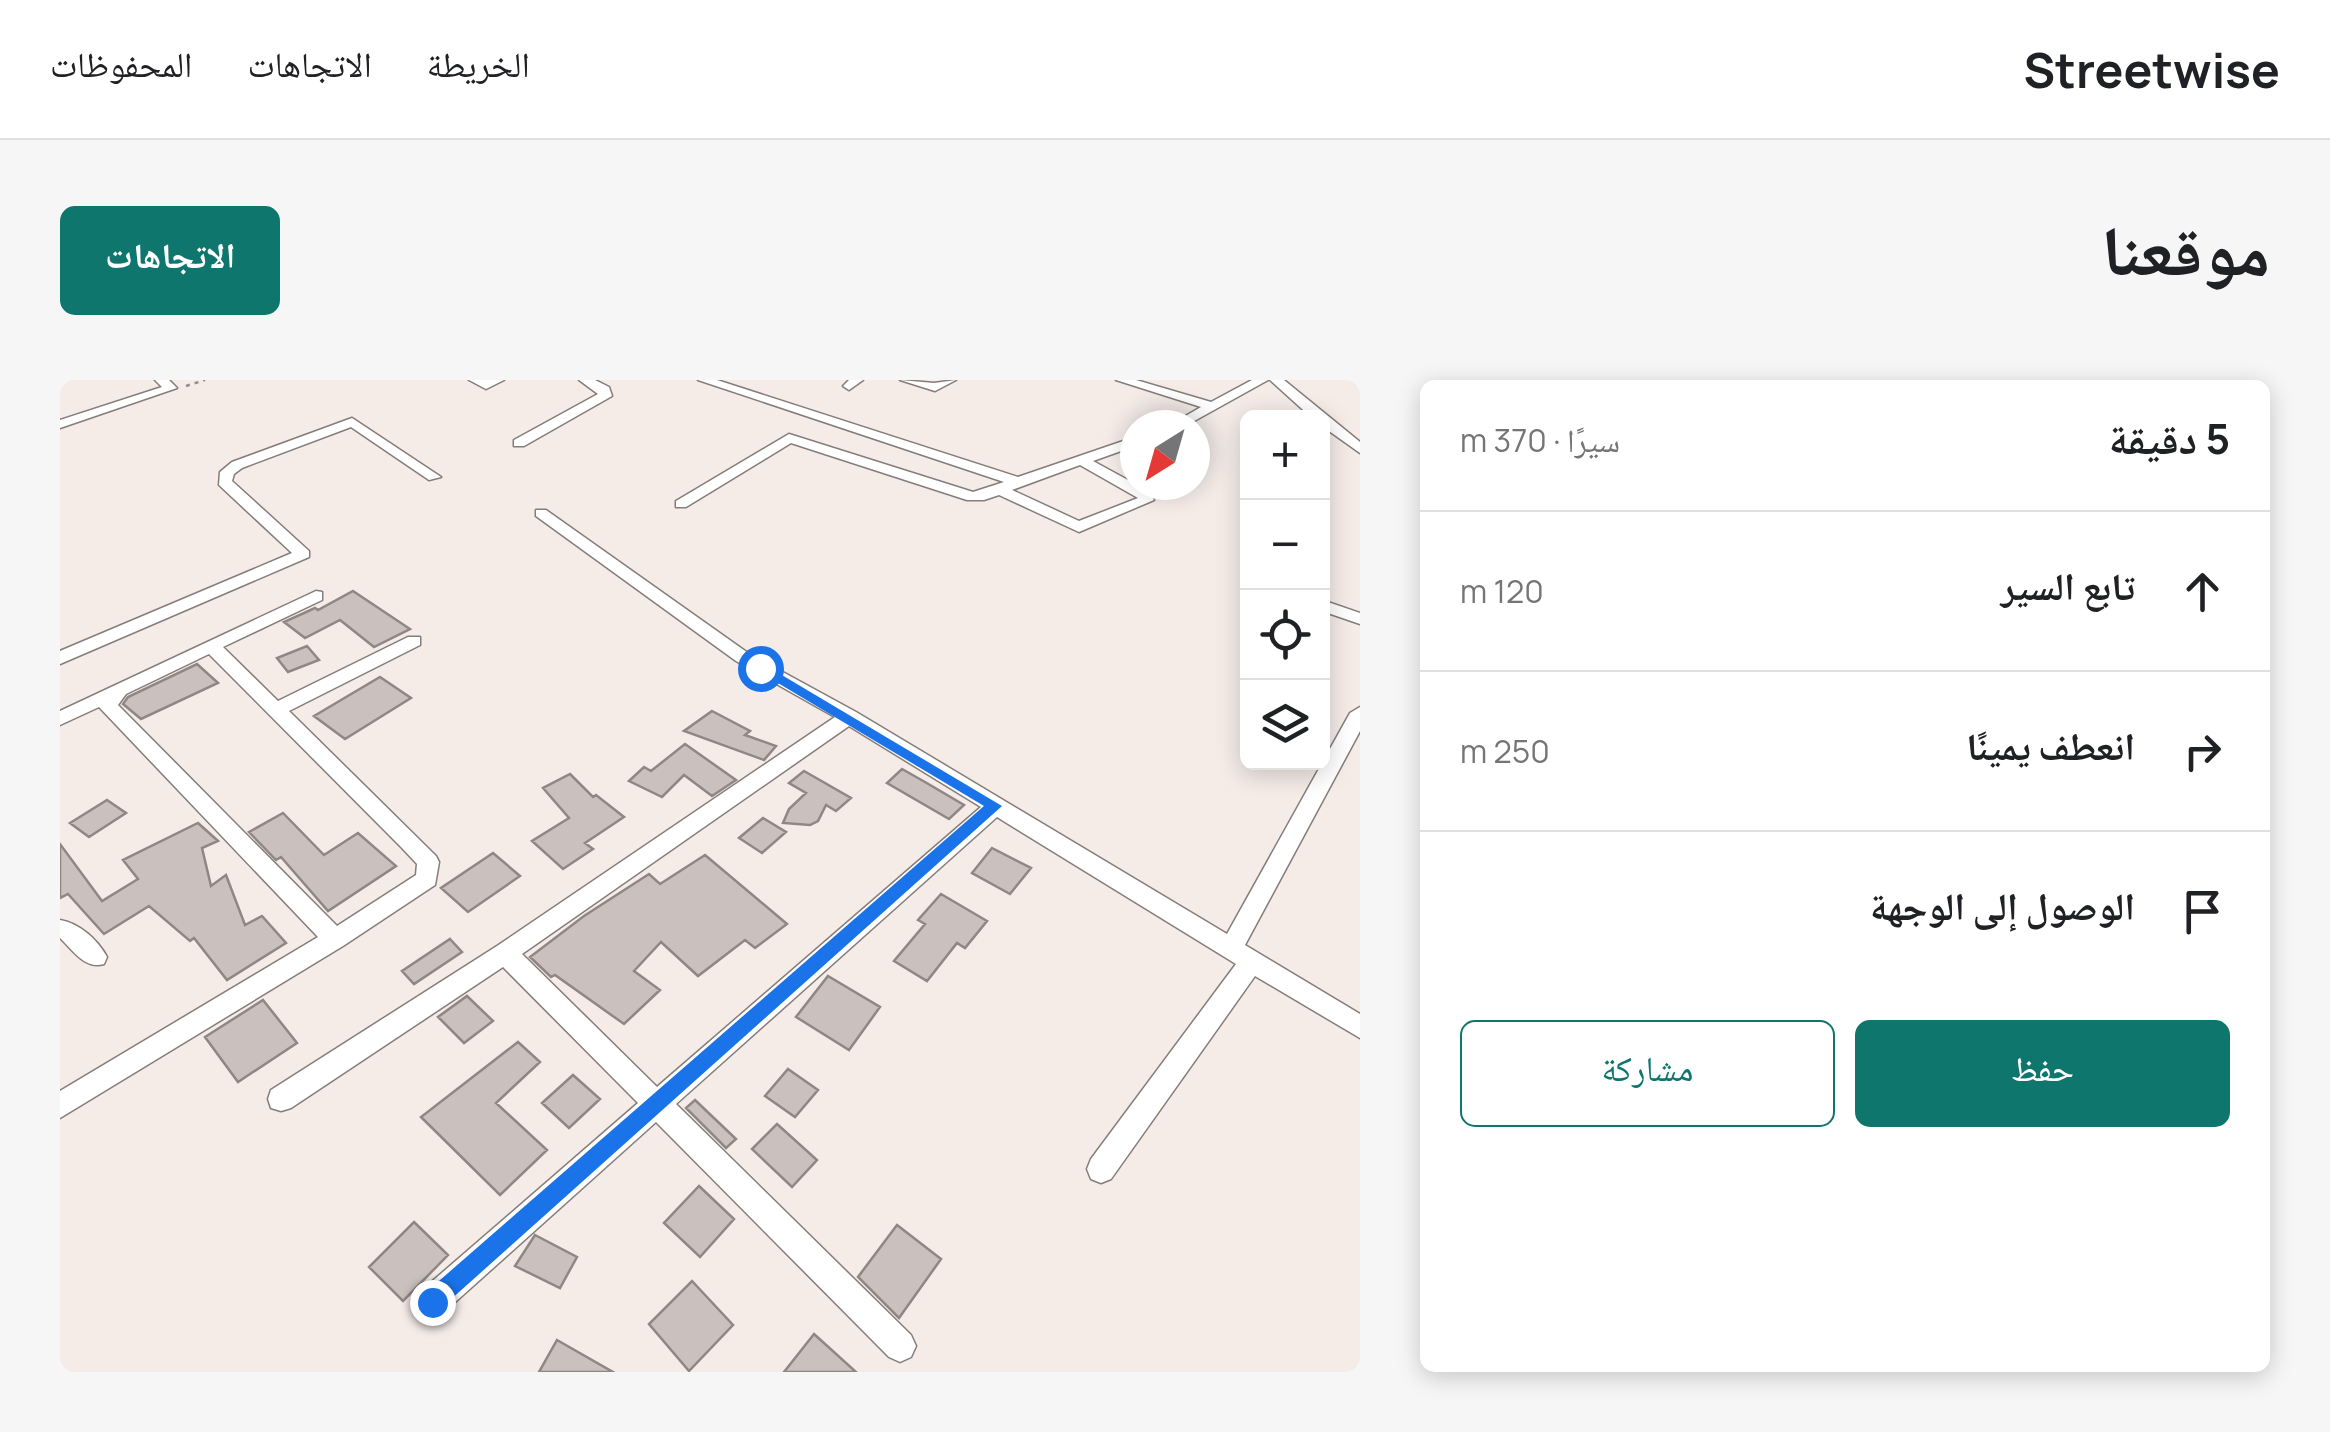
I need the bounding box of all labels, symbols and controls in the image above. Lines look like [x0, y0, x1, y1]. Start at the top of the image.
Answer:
text: Streetwise [2024, 37, 2280, 102]
text: المحفوظات [50, 40, 192, 88]
text: الاتجاهات [247, 40, 372, 88]
text: الخريطة [427, 40, 530, 88]
text: موقعنا [2101, 201, 2270, 297]
button: الاتجاهات [60, 206, 280, 315]
text: 5 دقيقة [2109, 409, 2230, 467]
north arrow [1120, 410, 1210, 500]
map controls [1240, 410, 1330, 770]
button: + [1240, 410, 1330, 500]
text: سيرًا · 370 m [1460, 418, 1620, 462]
button: − [1240, 500, 1330, 590]
text: تابع السير [2001, 559, 2135, 611]
icon: ahead [2175, 564, 2230, 619]
text: 120 m [1460, 569, 1544, 613]
button: locate [1240, 590, 1330, 680]
route start [738, 646, 784, 692]
button: layers [1240, 680, 1330, 770]
text: انعطف يمينًا [1966, 719, 2135, 771]
icon: right [2175, 724, 2230, 779]
text: 250 m [1460, 729, 1550, 773]
text: الوصول إلى الوجهة [1870, 879, 2135, 931]
icon: arrive [2175, 884, 2230, 939]
button: مشاركة [1460, 1020, 1835, 1127]
button: حفظ [1855, 1020, 2230, 1127]
route end [410, 1280, 456, 1326]

